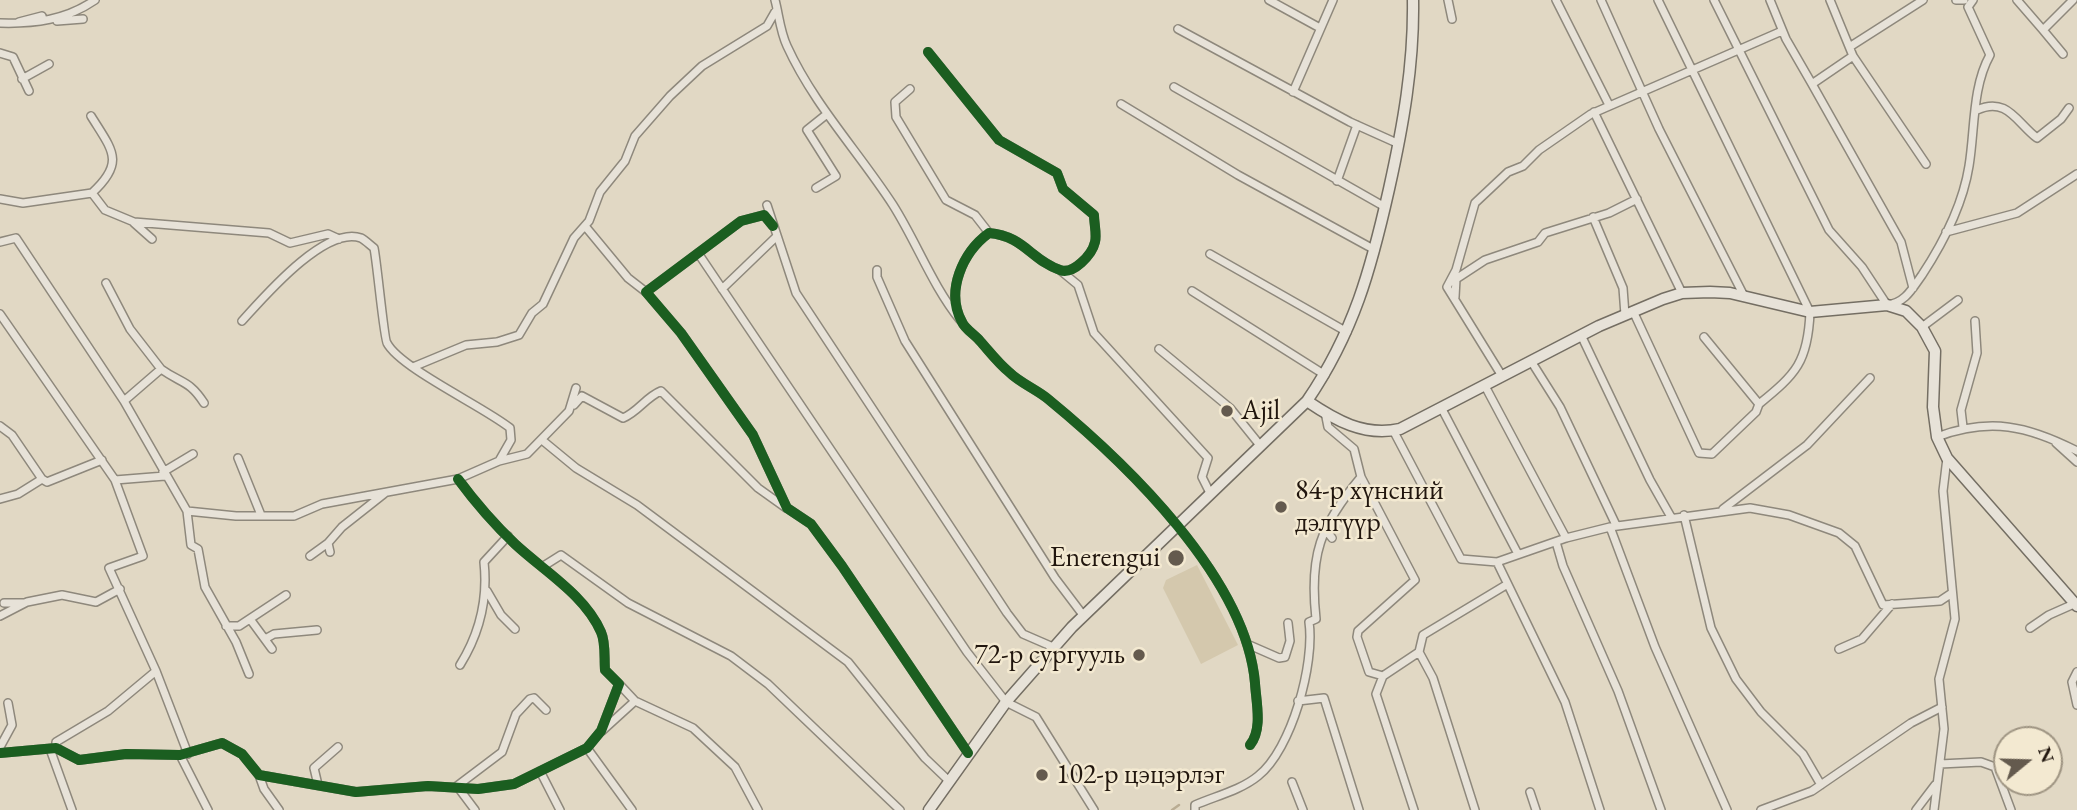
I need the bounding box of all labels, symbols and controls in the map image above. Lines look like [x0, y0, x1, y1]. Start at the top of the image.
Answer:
place label: Ajil [1241, 394, 1280, 428]
marker: Ajil [1219, 403, 1235, 419]
place label: 84-р хүнсний дэлгүүр [1295, 474, 1444, 540]
marker: 84-р хүнсний дэлгүүр [1273, 499, 1289, 515]
place label: Enerengui [1050, 541, 1160, 575]
marker: Enerengui [1166, 548, 1186, 568]
place label: 72-р сургууль [974, 638, 1125, 672]
marker: 72-р сургууль [1131, 647, 1147, 663]
north arrow [1993, 726, 2063, 796]
text: N [2032, 743, 2061, 766]
place label: 102-р цэцэрлэг [1056, 758, 1224, 792]
marker: 102-р цэцэрлэг [1034, 767, 1050, 783]

